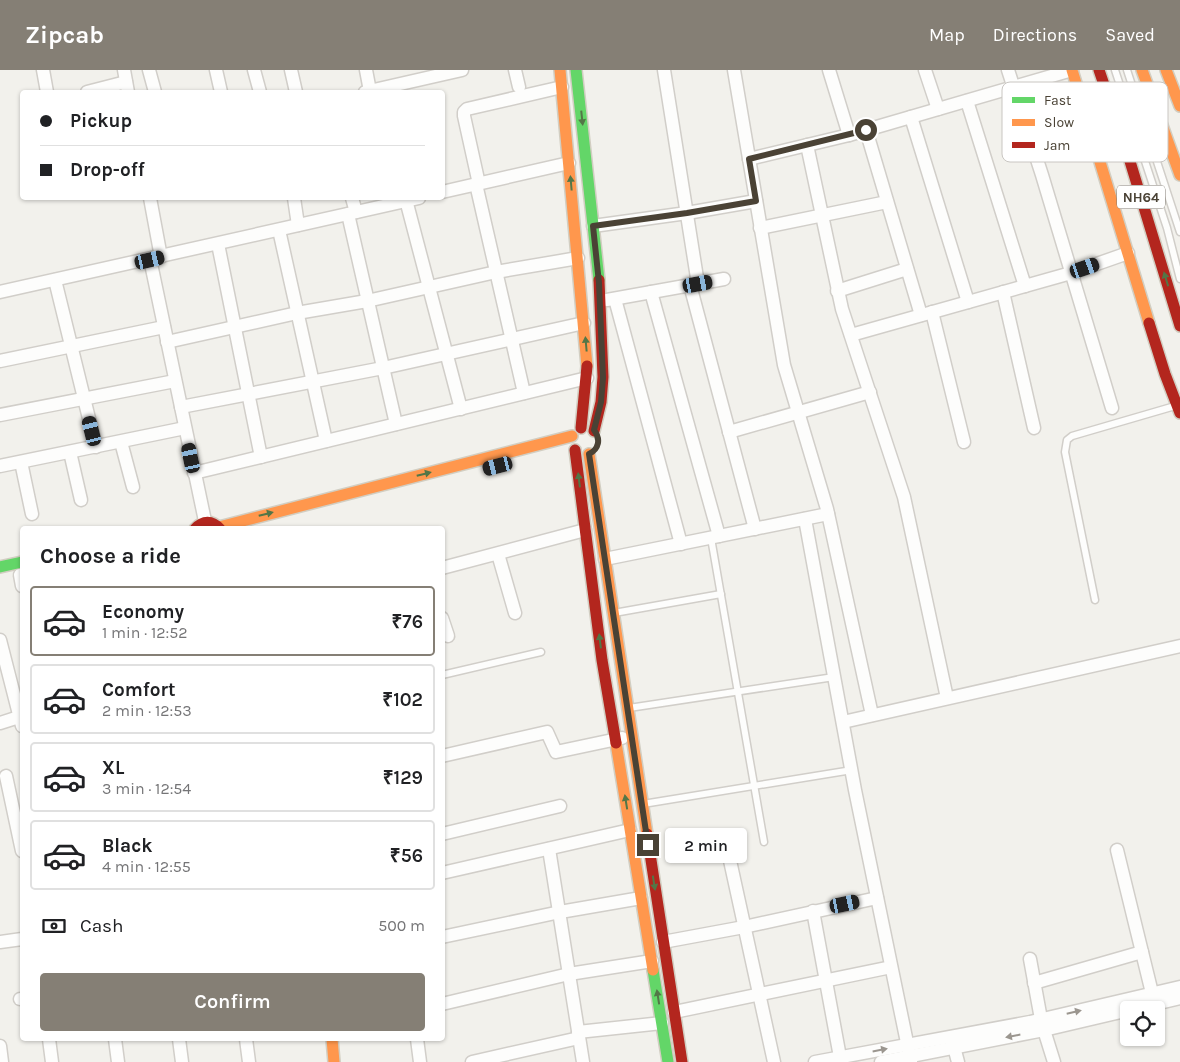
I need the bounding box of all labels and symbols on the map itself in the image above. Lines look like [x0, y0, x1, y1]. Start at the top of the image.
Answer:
legend [1002, 82, 1168, 162]
text: Fast [1044, 92, 1071, 109]
one-way arrow [578, 111, 586, 127]
text: Slow [1044, 114, 1074, 131]
route start [855, 119, 877, 141]
text: Jam [1044, 137, 1070, 154]
one-way arrow [566, 174, 574, 190]
road number: NH64 [1117, 185, 1165, 208]
car [133, 249, 166, 271]
car [1068, 256, 1101, 280]
one-way arrow [1162, 271, 1170, 286]
car [681, 274, 714, 294]
one-way arrow [581, 336, 589, 352]
car [81, 415, 102, 447]
car [180, 442, 201, 474]
car [481, 455, 514, 477]
one-way arrow [416, 470, 431, 478]
one-way arrow [575, 472, 583, 488]
one-way arrow [259, 510, 274, 518]
one-way arrow [596, 633, 604, 649]
one-way arrow [621, 793, 629, 809]
callout: 2 min [666, 828, 748, 862]
route end [637, 834, 659, 856]
one-way arrow [650, 875, 658, 891]
car [828, 894, 861, 914]
one-way arrow [653, 988, 661, 1004]
one-way arrow [1066, 1008, 1081, 1016]
one-way arrow [1005, 1032, 1021, 1040]
one-way arrow [873, 1045, 889, 1053]

